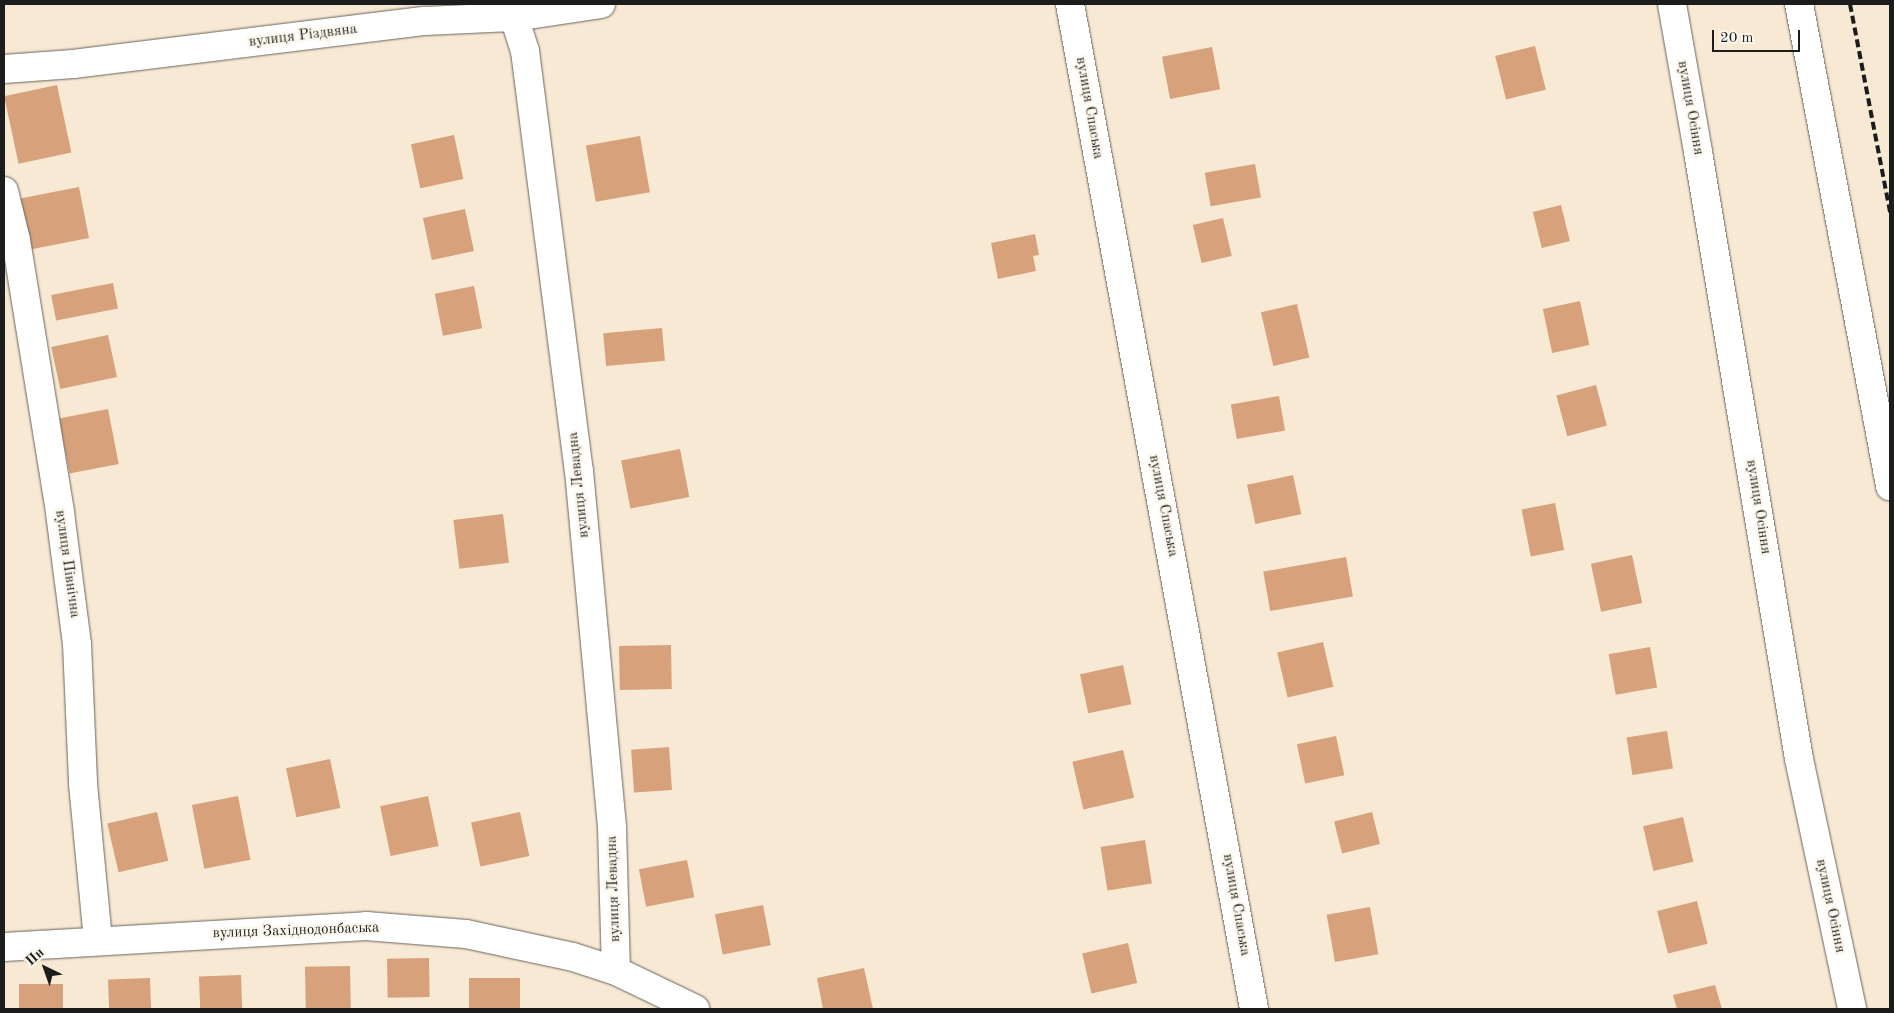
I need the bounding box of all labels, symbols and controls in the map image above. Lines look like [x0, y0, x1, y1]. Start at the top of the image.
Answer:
street label: вулиця Різдвяна [248, 20, 358, 52]
scale bar [1714, 20, 1802, 52]
text: 20 m [1720, 31, 1754, 46]
street label: вулиця Спаська [1071, 55, 1107, 161]
street label: вулиця Осіння [1673, 59, 1707, 157]
street label: вулиця Левадна [564, 431, 594, 539]
street label: вулиця Спаська [1144, 453, 1182, 559]
street label: вулиця Осіння [1742, 458, 1774, 556]
street label: вулиця Північна [51, 509, 83, 619]
street label: вулиця Левадна [603, 836, 625, 942]
street label: вулиця Спаська [1218, 852, 1254, 958]
street label: вулиця Осіння [1811, 857, 1849, 955]
street label: вулиця Західнодонбаська [212, 919, 380, 943]
north arrow [20, 943, 70, 993]
text: Пн [23, 945, 47, 969]

